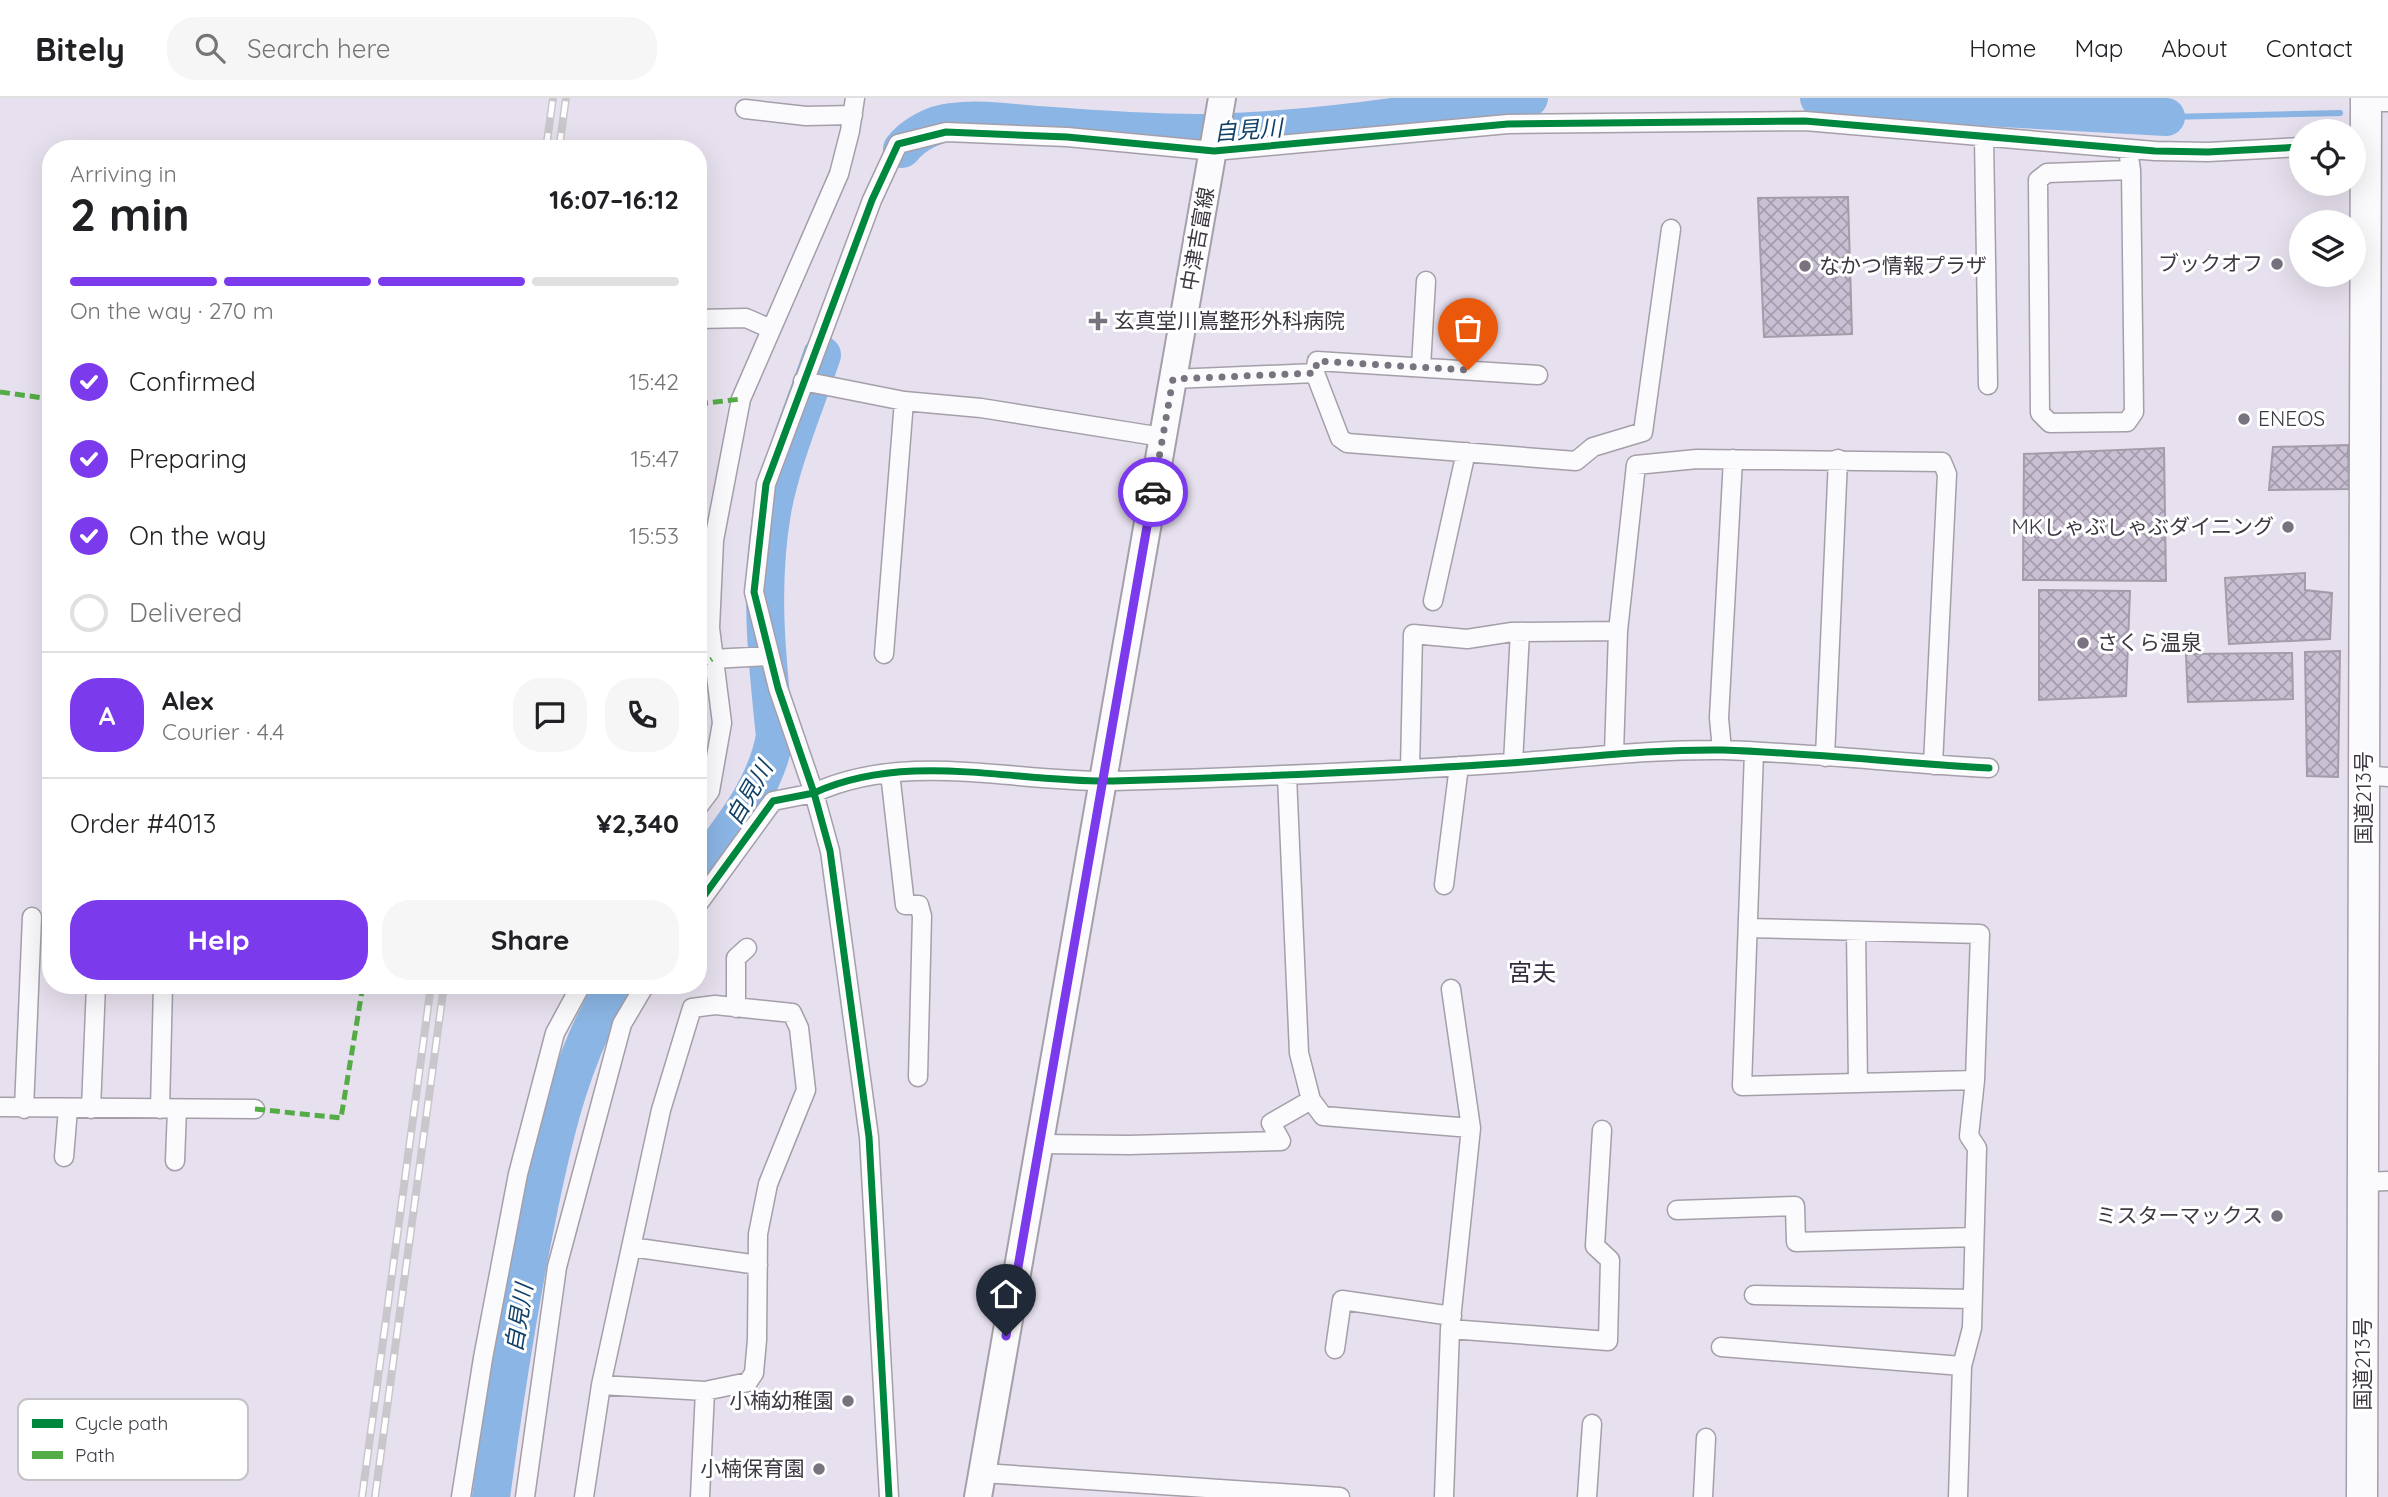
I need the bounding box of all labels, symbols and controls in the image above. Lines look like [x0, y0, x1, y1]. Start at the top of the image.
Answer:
search box [167, 17, 657, 80]
text: Bitely [35, 28, 125, 69]
icon: search [191, 29, 229, 67]
text: Search here [247, 32, 391, 65]
text: Home [1969, 33, 2036, 63]
text: Map [2074, 33, 2123, 63]
text: About [2161, 33, 2228, 63]
text: Contact [2266, 33, 2353, 63]
water label: 自見川 [1213, 112, 1286, 146]
map controls [2289, 119, 2366, 287]
button: locate [2289, 119, 2366, 196]
text: Arriving in [70, 159, 177, 188]
text: 16:07–16:12 [549, 183, 679, 216]
text: 2 min [70, 185, 190, 243]
street label: 中津吉富線 [1175, 185, 1219, 293]
button: layers [2289, 210, 2366, 287]
place label: ブックオフ [2158, 250, 2263, 276]
place label: なかつ情報プラザ [1819, 252, 1987, 278]
marker: ブックオフ [2269, 256, 2285, 272]
marker: なかつ情報プラザ [1797, 258, 1813, 274]
text: On the way · 270 m [70, 296, 274, 325]
pin [1438, 298, 1498, 370]
place label: 玄真堂川嶌整形外科病院 [1114, 307, 1345, 333]
icon: bag [1449, 309, 1487, 347]
marker: 玄真堂川嶌整形外科病院 [1088, 311, 1108, 331]
icon: check [70, 363, 108, 401]
text: Confirmed [129, 365, 256, 398]
text: 15:42 [629, 367, 679, 396]
place label: ENEOS [2258, 405, 2325, 431]
marker: ENEOS [2236, 411, 2252, 427]
icon: check [70, 440, 108, 478]
text: Preparing [129, 442, 247, 475]
text: 15:47 [630, 444, 679, 473]
courier [1118, 457, 1188, 527]
icon: car [1134, 473, 1172, 511]
place label: MKしゃぶしゃぶダイニング [2011, 513, 2274, 539]
icon: check [70, 517, 108, 555]
text: On the way [129, 519, 267, 552]
marker: MKしゃぶしゃぶダイニング [2280, 519, 2296, 535]
text: 15:53 [629, 521, 679, 550]
text: Delivered [129, 596, 242, 629]
place label: さくら温泉 [2097, 629, 2202, 655]
marker: さくら温泉 [2075, 635, 2091, 651]
button: chat [513, 678, 587, 752]
button: phone [605, 678, 679, 752]
text: Alex [162, 684, 213, 717]
text: A [99, 699, 115, 732]
text: Courier · 4.4 [162, 717, 284, 746]
street label: 国道213号 [2350, 751, 2376, 845]
water label: 自見川 [719, 753, 780, 830]
text: Order #4013 [70, 807, 216, 840]
text: ¥2,340 [596, 807, 679, 840]
button: Help [70, 900, 368, 980]
button: Share [382, 900, 679, 980]
district label: 宮夫 [1508, 957, 1556, 987]
place label: ミスターマックス [2096, 1202, 2263, 1228]
marker: ミスターマックス [2269, 1208, 2285, 1224]
pin [976, 1264, 1036, 1336]
icon: home [987, 1275, 1025, 1313]
water label: 自見川 [499, 1279, 539, 1354]
street label: 国道213号 [2349, 1317, 2375, 1411]
place label: 小楠幼稚園 [729, 1387, 834, 1413]
marker: 小楠幼稚園 [840, 1393, 856, 1409]
legend [18, 1399, 248, 1480]
text: Cycle path [75, 1411, 168, 1435]
text: Path [75, 1443, 115, 1467]
place label: 小楠保育園 [700, 1455, 805, 1481]
marker: 小楠保育園 [811, 1461, 827, 1477]

